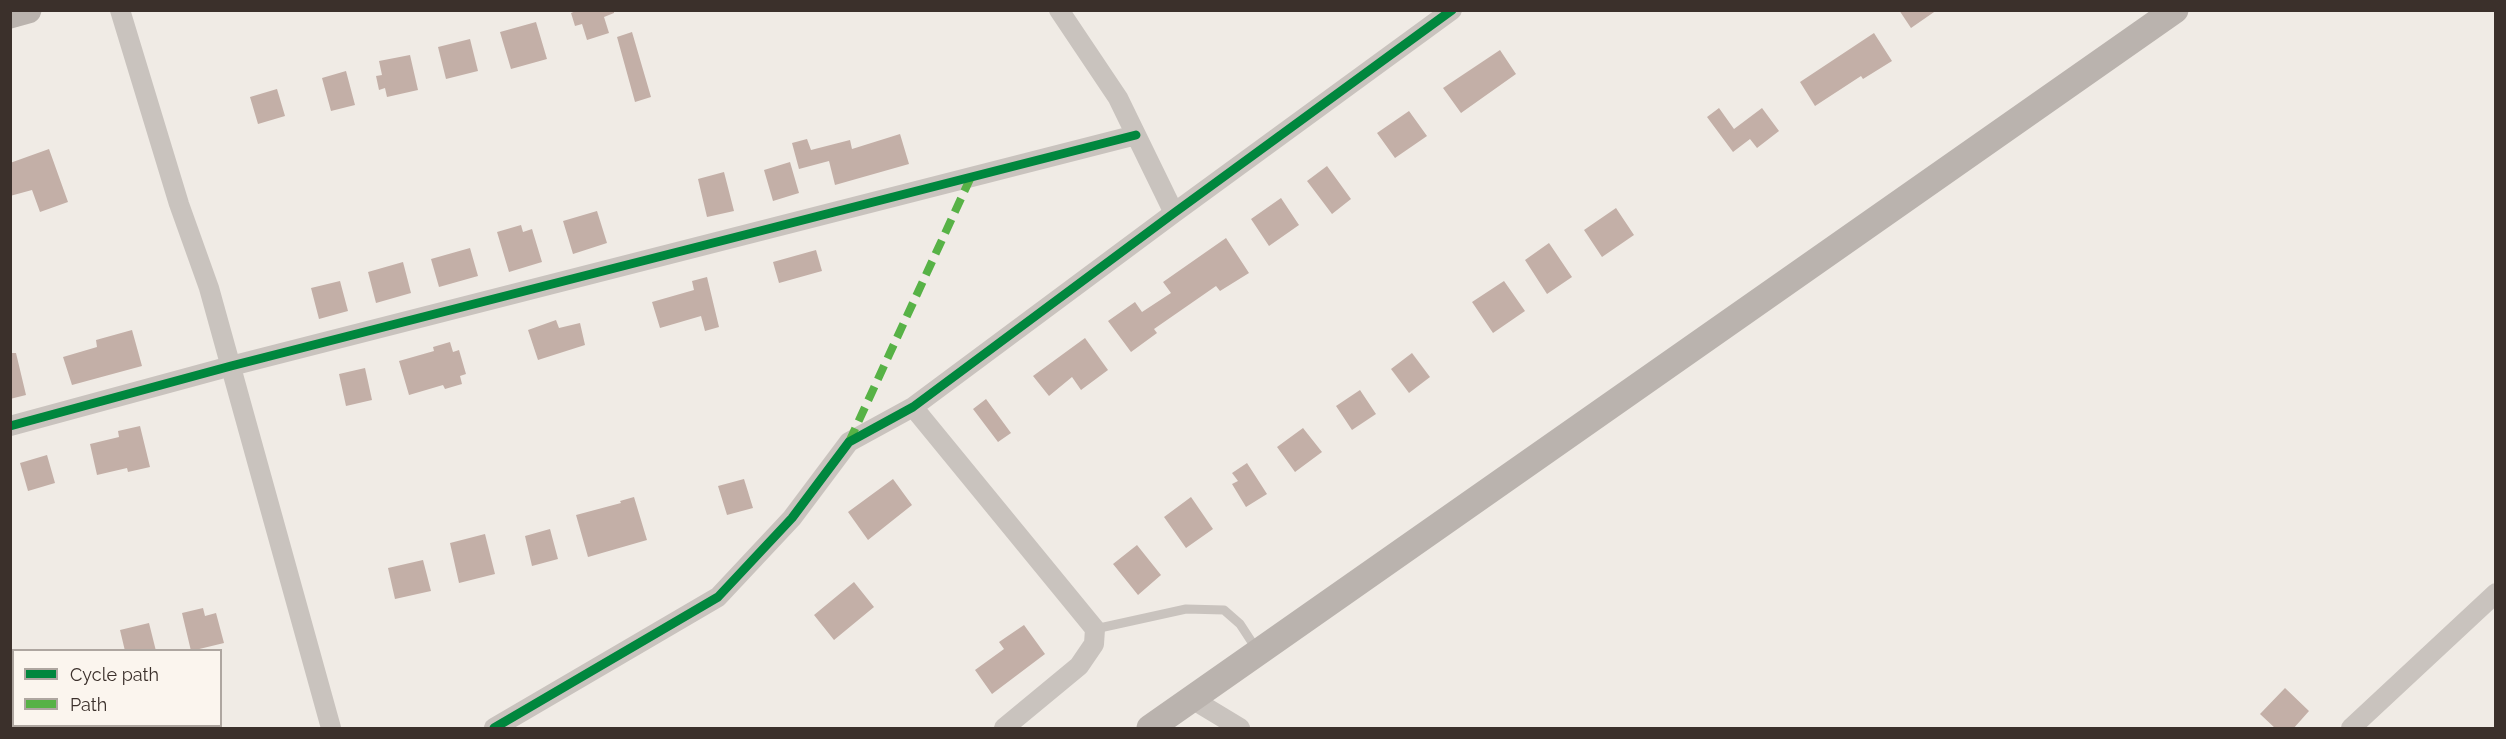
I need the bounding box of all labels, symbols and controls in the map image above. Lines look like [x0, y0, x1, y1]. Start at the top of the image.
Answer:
legend [12, 649, 222, 727]
text: Cycle path [70, 664, 159, 685]
text: Path [70, 694, 107, 715]

